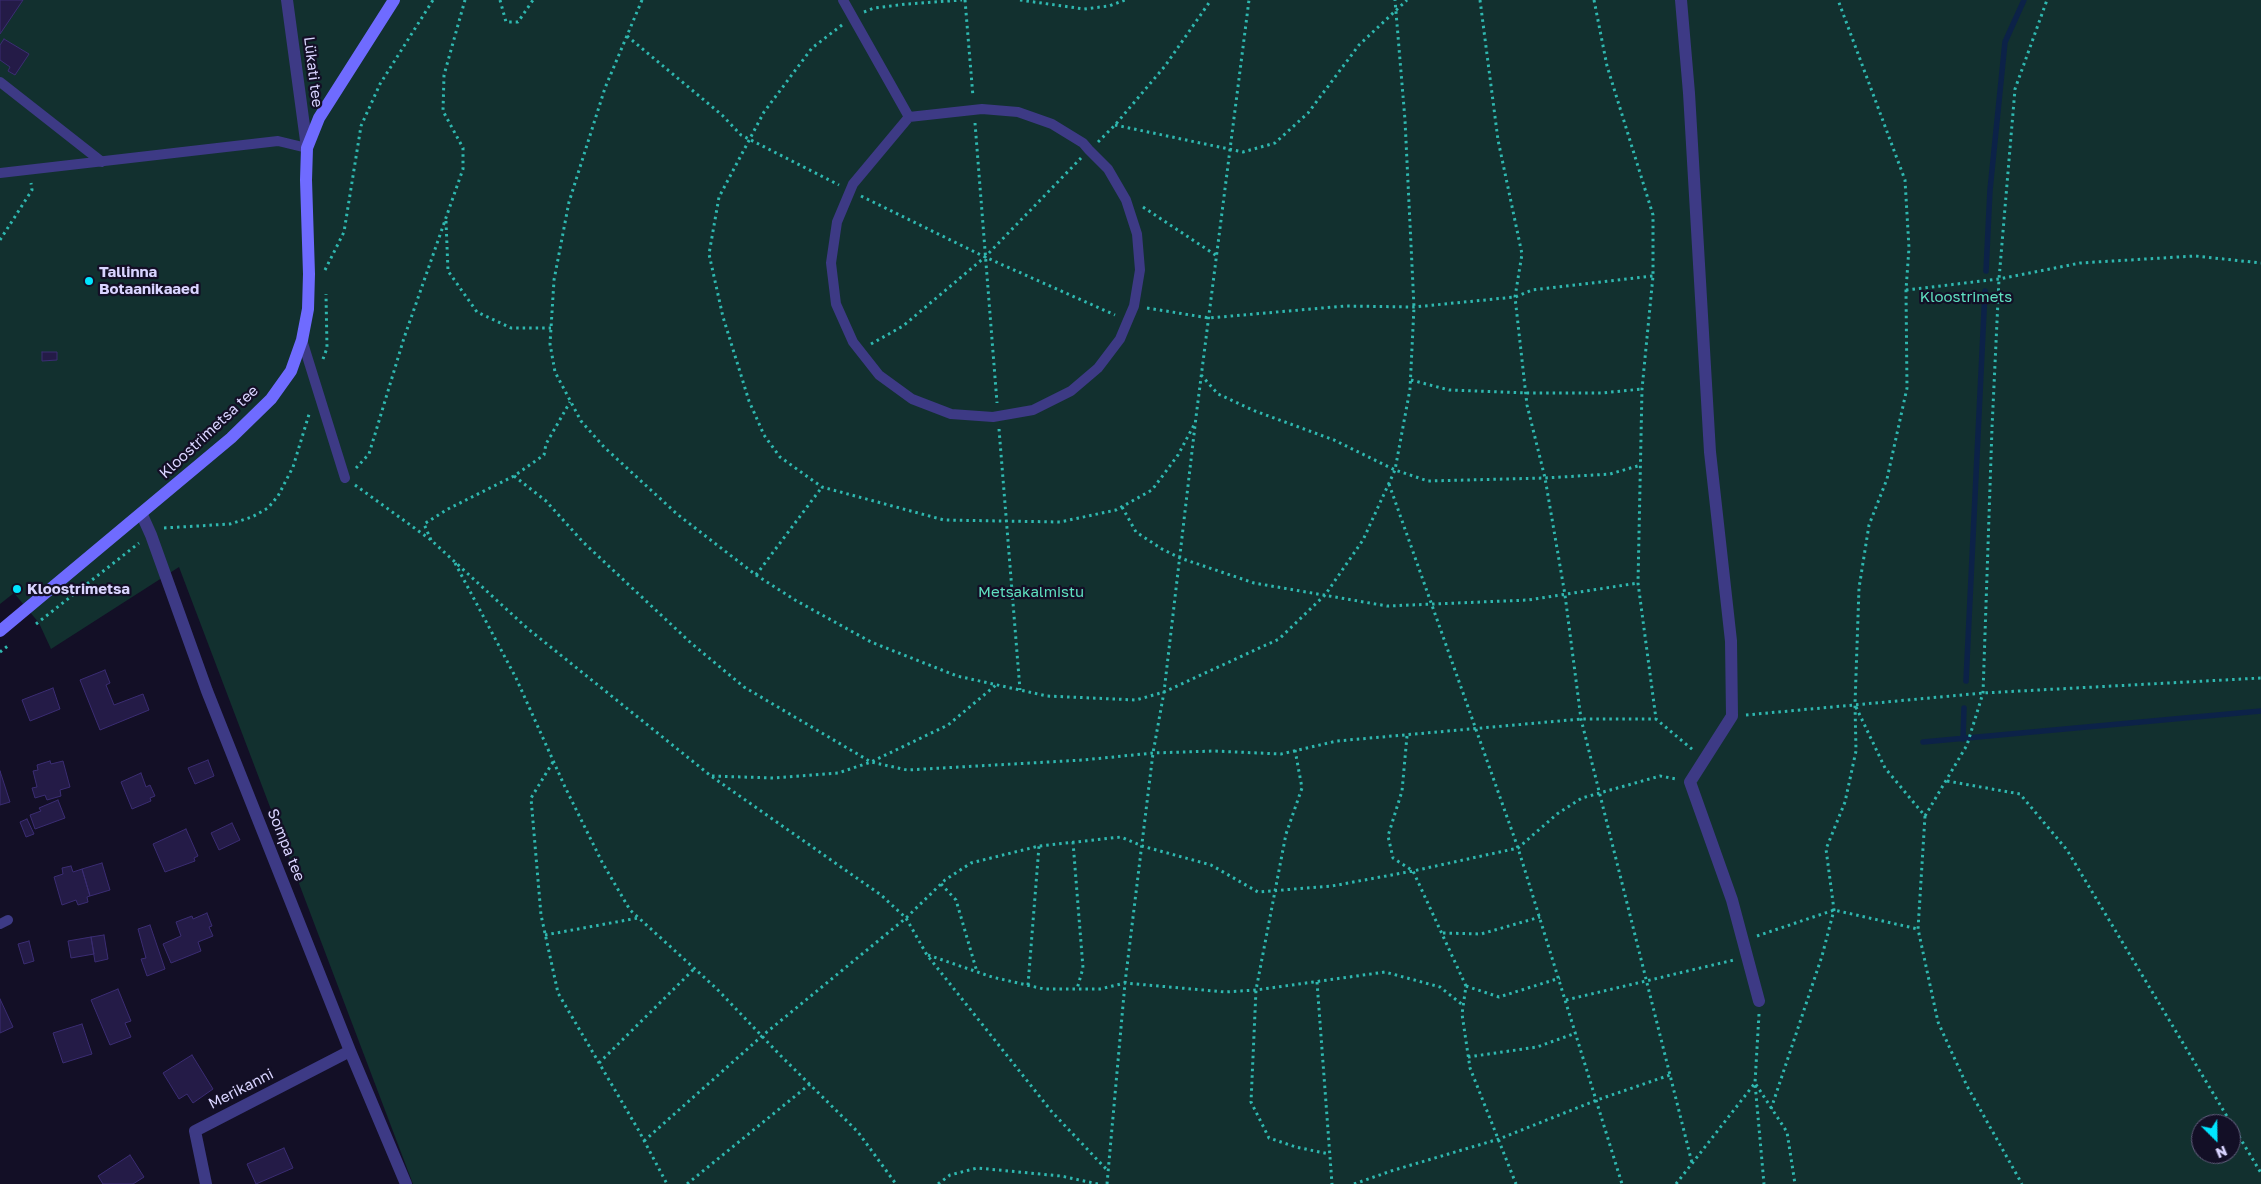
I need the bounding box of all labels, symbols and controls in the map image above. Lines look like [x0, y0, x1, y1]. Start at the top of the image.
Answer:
street label: Lükati tee [300, 36, 326, 108]
place label: Tallinna Botaanikaaed [99, 263, 199, 298]
marker: Tallinna Botaanikaaed [83, 275, 95, 287]
park label: Kloostrimets [1920, 288, 2012, 306]
street label: Kloostrimetsa tee [156, 382, 262, 482]
place label: Kloostrimetsa [27, 580, 130, 598]
marker: Kloostrimetsa [11, 583, 23, 595]
park label: Metsakalmistu [978, 583, 1084, 601]
street label: Sompa tee [263, 806, 309, 884]
street label: Merikanni [205, 1065, 277, 1113]
north arrow [2191, 1114, 2241, 1164]
text: N [2213, 1142, 2230, 1162]

